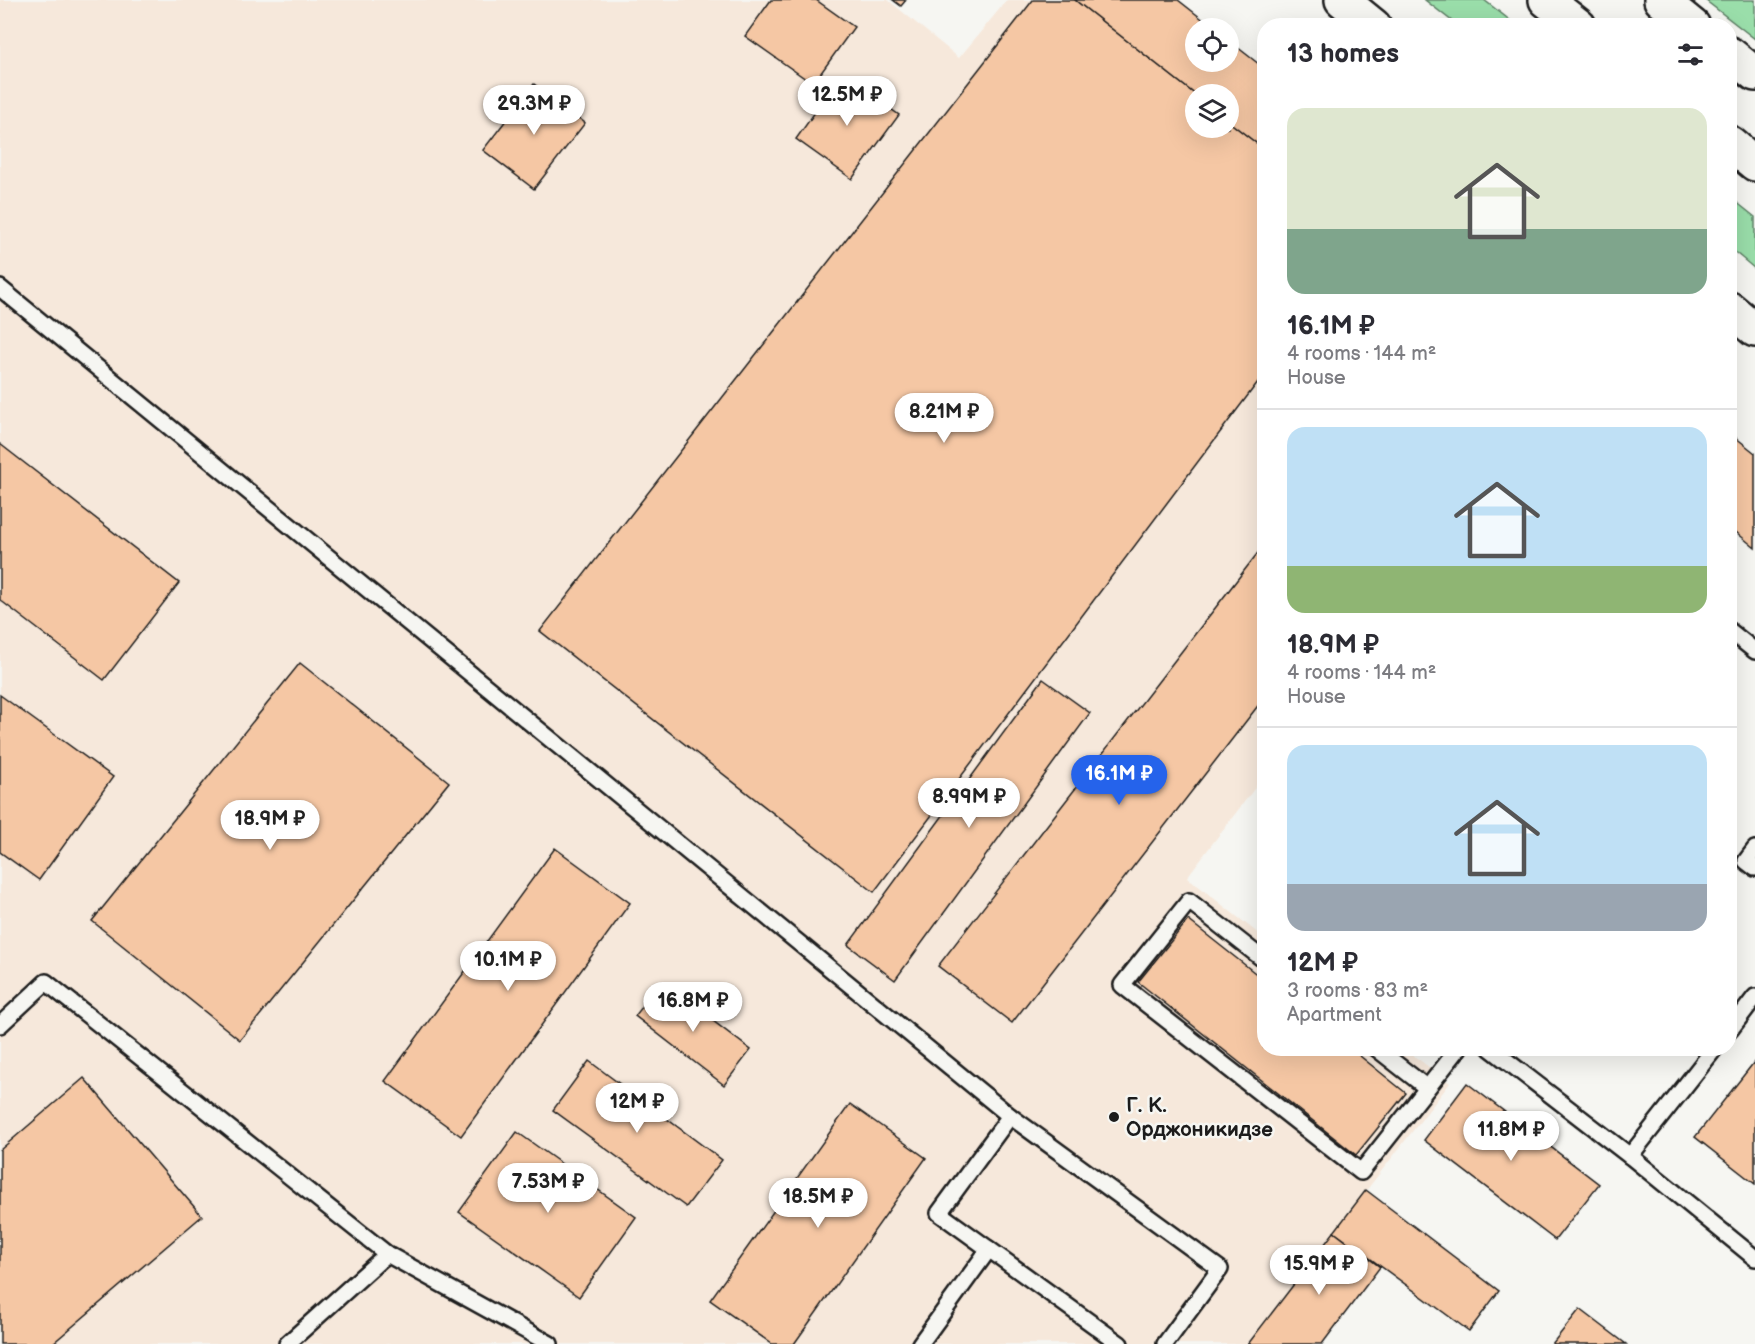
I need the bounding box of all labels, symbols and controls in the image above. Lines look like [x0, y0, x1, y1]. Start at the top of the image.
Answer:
map controls [1185, 18, 1239, 138]
button: locate [1185, 18, 1239, 72]
icon: filters [1674, 38, 1707, 71]
text: 13 homes [1287, 39, 1399, 70]
pin: 12.5M ₽ [792, 76, 902, 127]
text: 12.5M ₽ [812, 83, 882, 107]
button: layers [1185, 84, 1239, 138]
pin: 29.3M ₽ [479, 85, 589, 136]
text: 29.3M ₽ [497, 92, 571, 116]
icon: home [1443, 147, 1551, 255]
text: 16.1M ₽ [1287, 311, 1375, 342]
text: 4 rooms · 144 m² [1287, 342, 1436, 366]
text: House [1287, 366, 1346, 390]
pin: 8.21M ₽ [889, 393, 999, 444]
text: 8.21M ₽ [909, 400, 979, 424]
icon: home [1443, 466, 1551, 574]
text: 18.9M ₽ [1287, 630, 1379, 661]
text: 4 rooms · 144 m² [1287, 661, 1436, 685]
text: House [1287, 685, 1346, 709]
pin: 16.1M ₽ [1064, 755, 1174, 806]
text: 16.1M ₽ [1085, 762, 1153, 786]
pin: 8.99M ₽ [914, 778, 1024, 829]
icon: home [1443, 784, 1551, 892]
text: 8.99M ₽ [932, 785, 1006, 809]
pin: 18.9M ₽ [215, 800, 325, 851]
text: 18.9M ₽ [235, 807, 305, 831]
pin: 10.1M ₽ [453, 941, 563, 992]
text: 10.1M ₽ [474, 948, 542, 972]
text: 12M ₽ [1287, 948, 1358, 979]
text: 3 rooms · 83 m² [1287, 979, 1428, 1003]
pin: 16.8M ₽ [638, 982, 748, 1033]
text: 16.8M ₽ [657, 989, 729, 1013]
text: Apartment [1287, 1003, 1382, 1027]
pin: 12M ₽ [595, 1083, 679, 1134]
text: 12M ₽ [610, 1090, 664, 1114]
place label: Г. К. Орджоникидзе [1126, 1093, 1273, 1142]
marker: Г. К. Орджоникидзе [1107, 1110, 1121, 1124]
pin: 11.8M ₽ [1456, 1111, 1566, 1162]
text: 11.8M ₽ [1477, 1118, 1545, 1142]
pin: 7.53M ₽ [493, 1163, 603, 1214]
text: 7.53M ₽ [512, 1170, 584, 1194]
pin: 18.5M ₽ [763, 1178, 873, 1229]
text: 18.5M ₽ [783, 1185, 853, 1209]
pin: 15.9M ₽ [1264, 1245, 1374, 1296]
text: 15.9M ₽ [1284, 1252, 1354, 1276]

